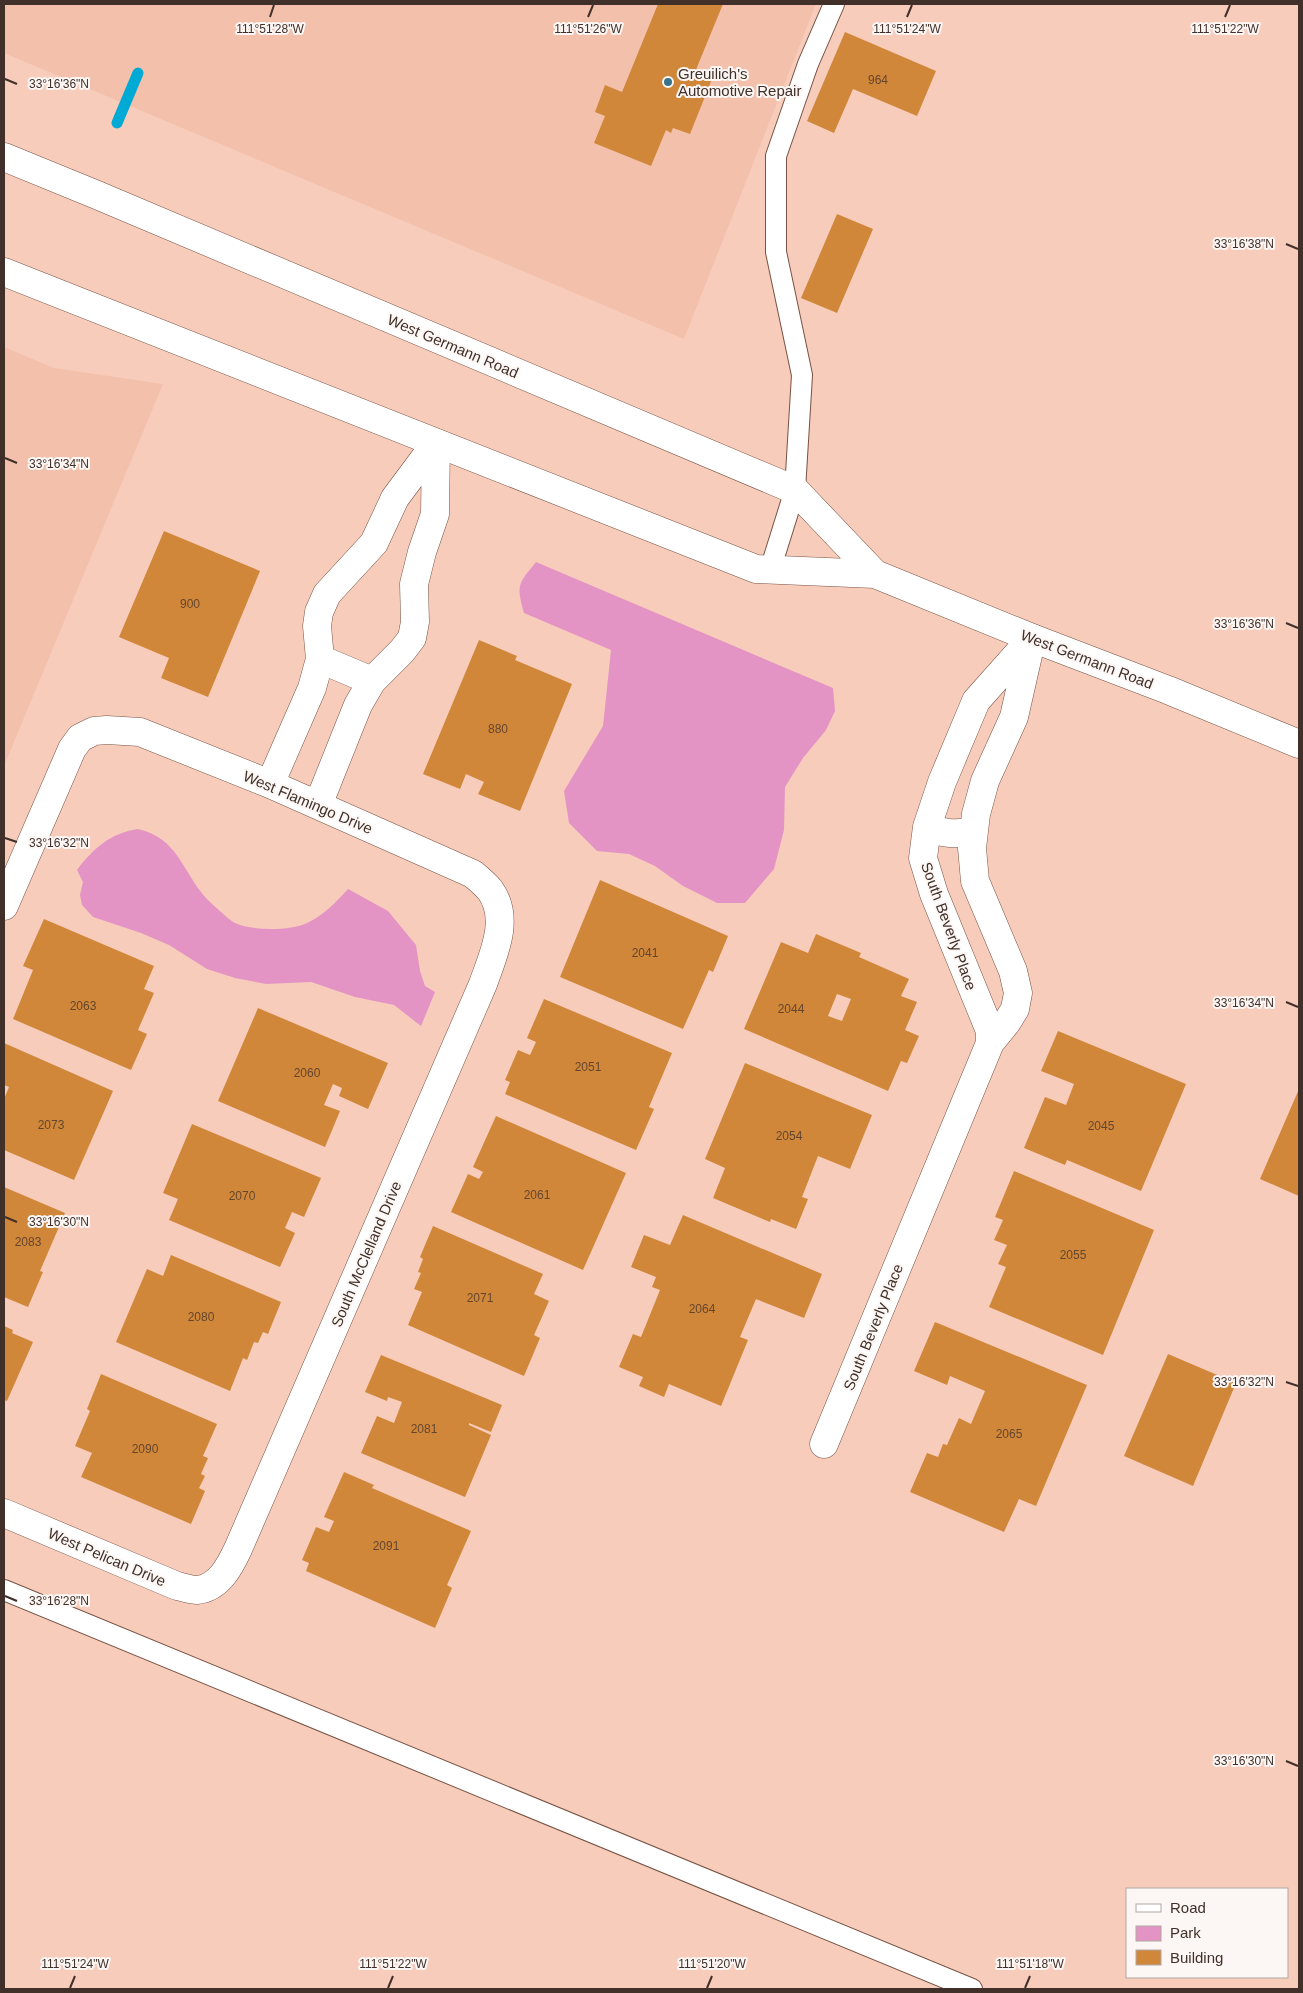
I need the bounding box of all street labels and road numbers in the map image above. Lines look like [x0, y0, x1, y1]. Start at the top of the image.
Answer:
street label: West Germann Road [385, 311, 521, 381]
street label: West Germann Road [1018, 626, 1156, 692]
street label: West Flamingo Drive [241, 767, 375, 837]
street label: South Beverly Place [918, 860, 980, 992]
street label: South McClelland Drive [328, 1179, 404, 1329]
street label: South Beverly Place [840, 1261, 906, 1393]
street label: West Pelican Drive [45, 1524, 169, 1590]

